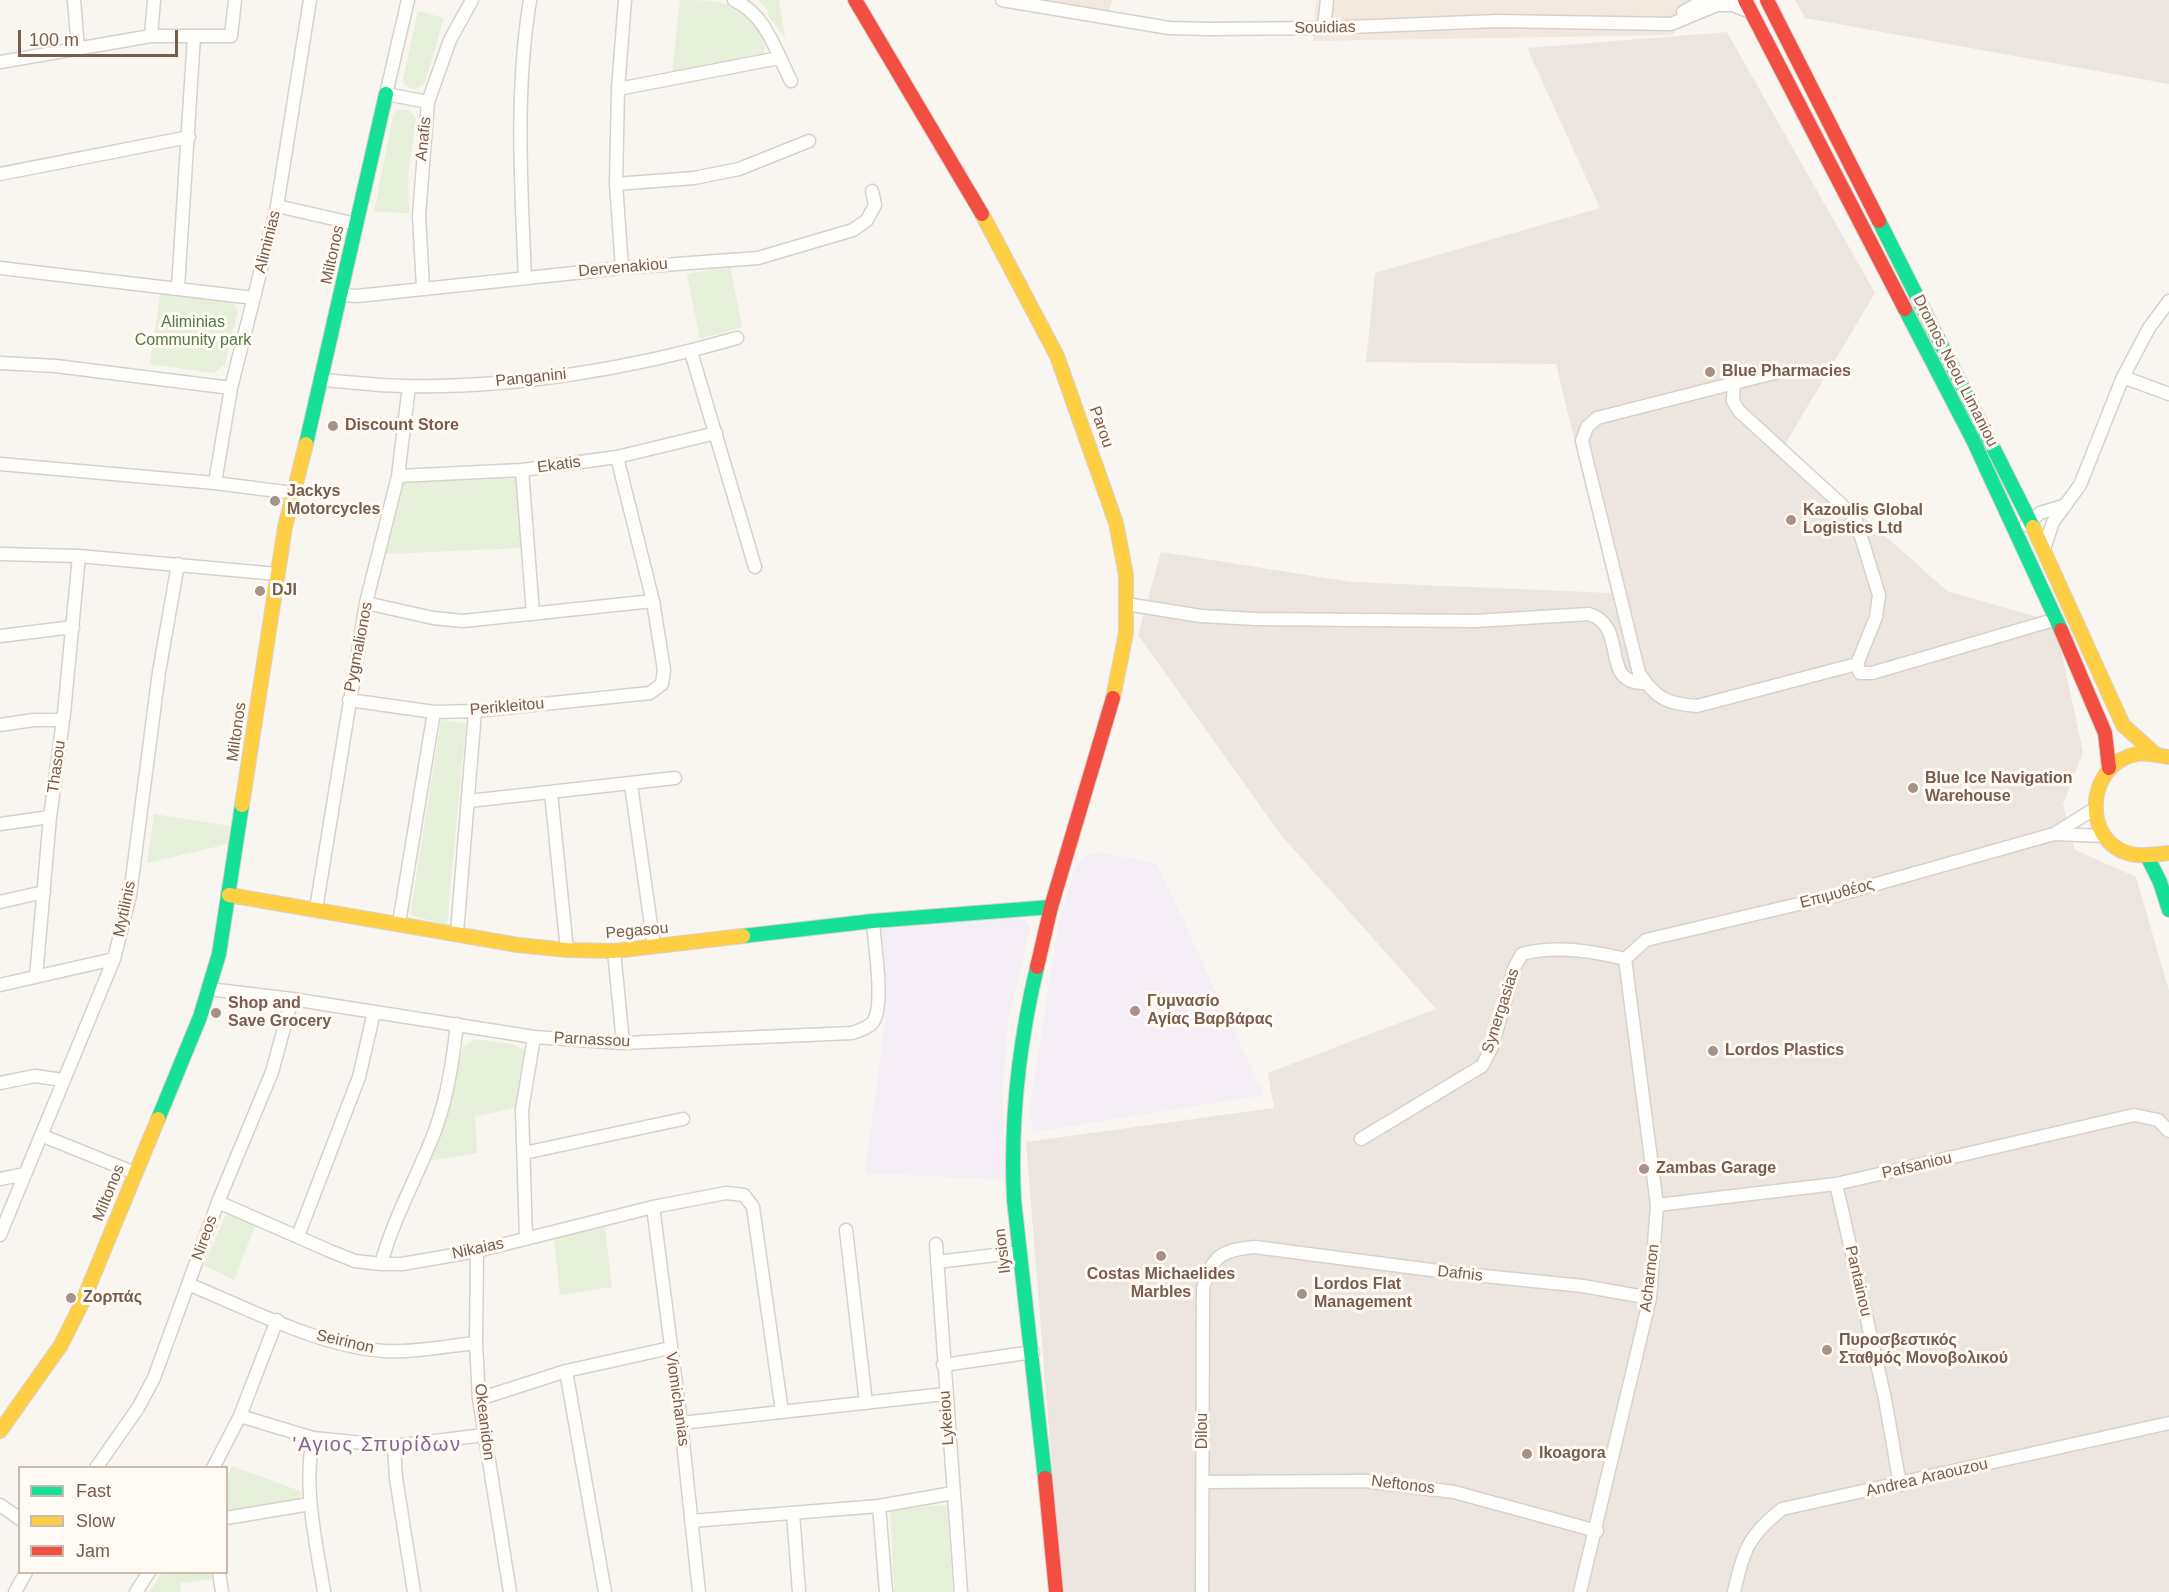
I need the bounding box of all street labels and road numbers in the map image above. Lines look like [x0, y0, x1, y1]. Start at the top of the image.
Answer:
street label: Souidias [1294, 18, 1356, 38]
street label: Anafis [412, 116, 436, 162]
street label: Aliminias [251, 209, 285, 275]
street label: Miltonos [317, 224, 349, 286]
street label: Dervenakiou [577, 255, 669, 281]
street label: Dromos Neou Limaniou [1908, 292, 2002, 450]
street label: Panganini [495, 365, 567, 391]
street label: Parou [1085, 404, 1117, 450]
street label: Ekatis [536, 452, 582, 478]
street label: Pygmalionos [341, 600, 377, 694]
street label: Perikleitou [469, 694, 545, 720]
street label: Miltonos [223, 701, 251, 763]
street label: Thasou [44, 739, 70, 795]
street label: Επιμυθέος [1798, 875, 1876, 913]
street label: Mytilinis [110, 879, 140, 939]
street label: Pegasou [605, 919, 669, 943]
street label: Synergasias [1478, 966, 1524, 1056]
street label: Parnassou [553, 1028, 631, 1052]
street label: Pafsaniou [1880, 1149, 1954, 1183]
street label: Miltonos [89, 1162, 129, 1224]
street label: Nireos [188, 1213, 222, 1263]
street label: Ilysion [991, 1227, 1015, 1275]
street label: Nikaias [450, 1234, 506, 1264]
street label: Acharnon [1636, 1243, 1664, 1313]
street label: Pantainou [1841, 1244, 1875, 1318]
street label: Dafnis [1436, 1262, 1484, 1286]
street label: Seirinon [314, 1326, 376, 1358]
street label: Viomichanias [661, 1351, 693, 1447]
street label: Okeanidon [470, 1382, 498, 1462]
street label: Lykeiou [936, 1390, 958, 1446]
street label: Dilou [1193, 1413, 1213, 1449]
street label: Andrea Araouzou [1864, 1455, 1990, 1501]
street label: Neftonos [1370, 1472, 1436, 1498]

